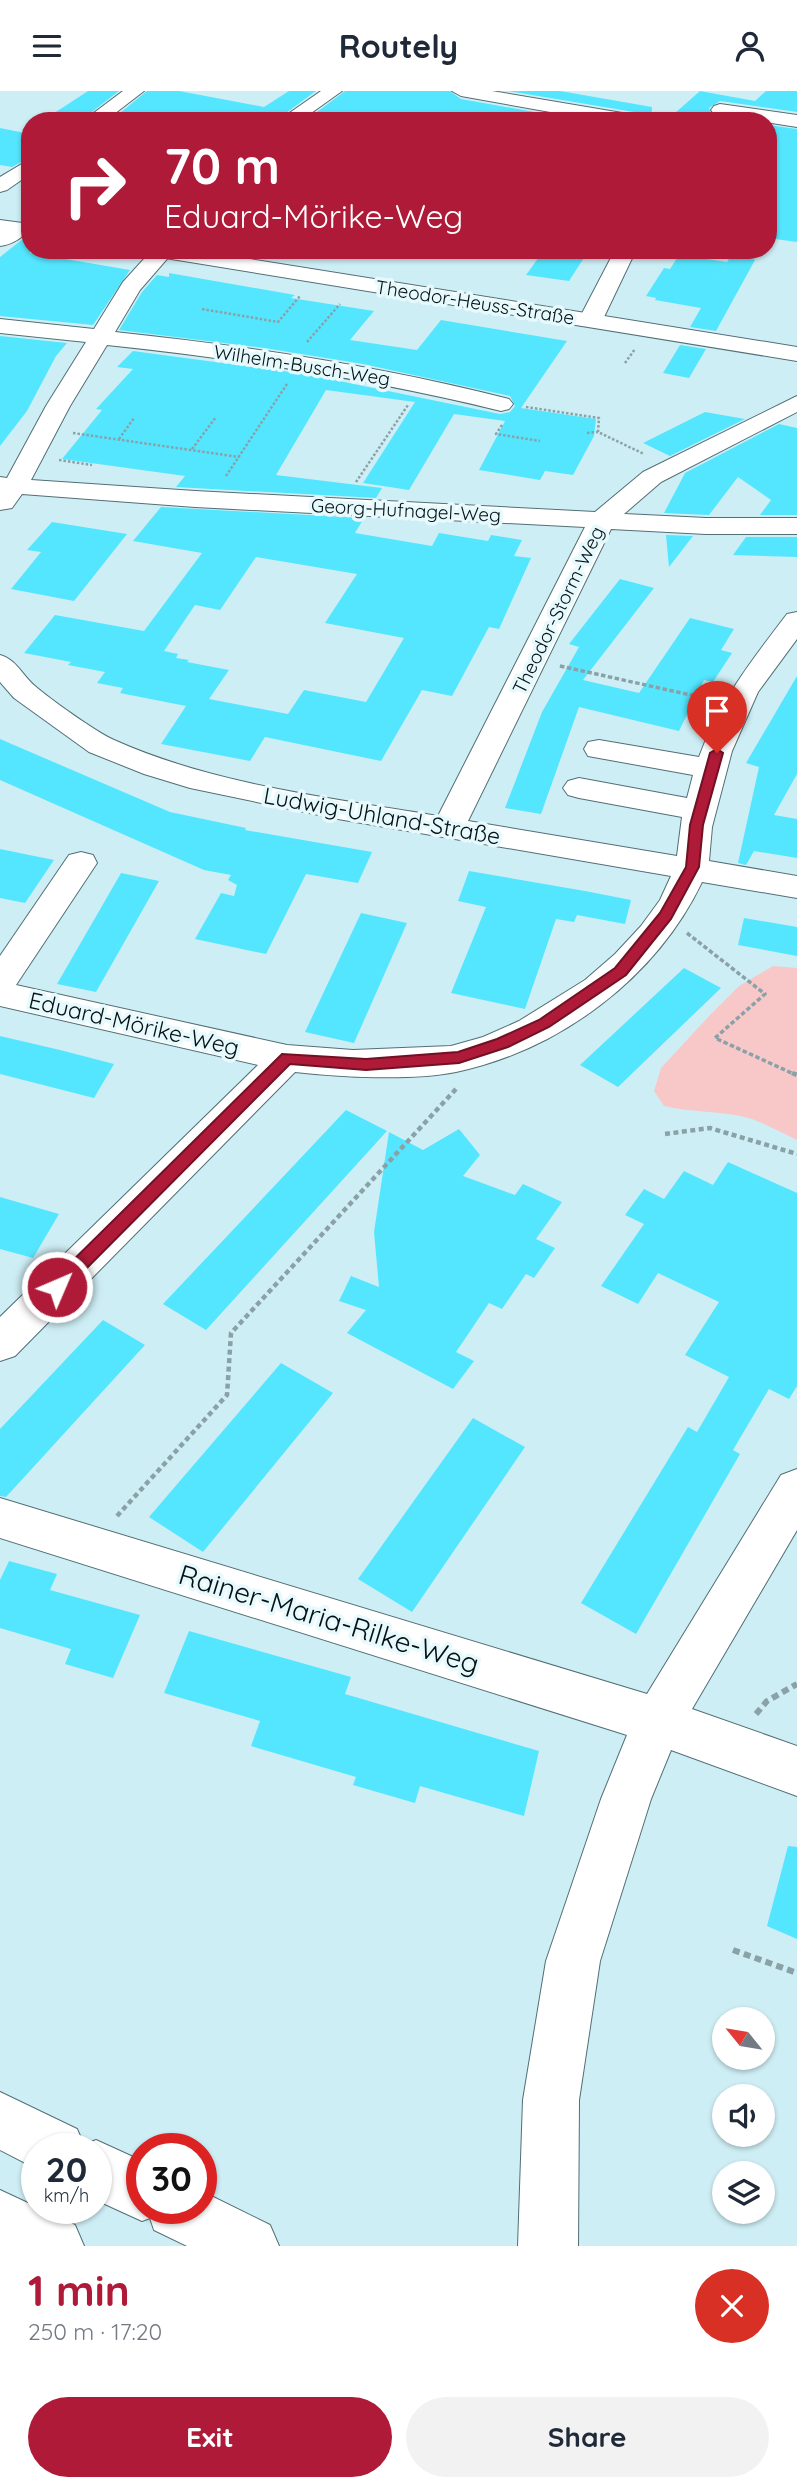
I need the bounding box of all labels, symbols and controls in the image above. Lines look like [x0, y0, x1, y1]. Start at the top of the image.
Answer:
text: Routely [339, 26, 458, 66]
icon: menu [28, 27, 66, 65]
icon: person [731, 27, 769, 65]
text: 70 m [164, 135, 280, 196]
icon: right [49, 140, 140, 231]
text: Eduard-Mörike-Weg [164, 196, 463, 236]
street label: Theodor-Heuss-Straße [374, 274, 576, 330]
street label: Wilhelm-Busch-Weg [212, 339, 392, 391]
street label: Georg-Hufnagel-Weg [310, 493, 502, 527]
street label: Theodor-Storm-Weg [507, 522, 609, 698]
pin [687, 681, 747, 753]
icon: arrive [698, 692, 736, 730]
street label: Ludwig-Uhland-Straße [261, 780, 503, 851]
street label: Eduard-Mörike-Weg [26, 985, 242, 1062]
position arrow [20, 1250, 94, 1324]
street label: Rainer-Maria-Rilke-Weg [175, 1556, 484, 1681]
north arrow [712, 2007, 775, 2070]
map controls [712, 2007, 775, 2224]
button: sound [712, 2084, 775, 2147]
speed limit sign: 30 [126, 2133, 217, 2224]
text: 20 [46, 2147, 87, 2191]
button: layers [712, 2161, 775, 2224]
text: km/h [44, 2184, 89, 2207]
text: 1 min [28, 2264, 130, 2317]
button: close [695, 2269, 769, 2343]
text: 250 m · 17:20 [28, 2317, 162, 2346]
button: Exit [28, 2397, 392, 2477]
button: Share [406, 2397, 769, 2477]

